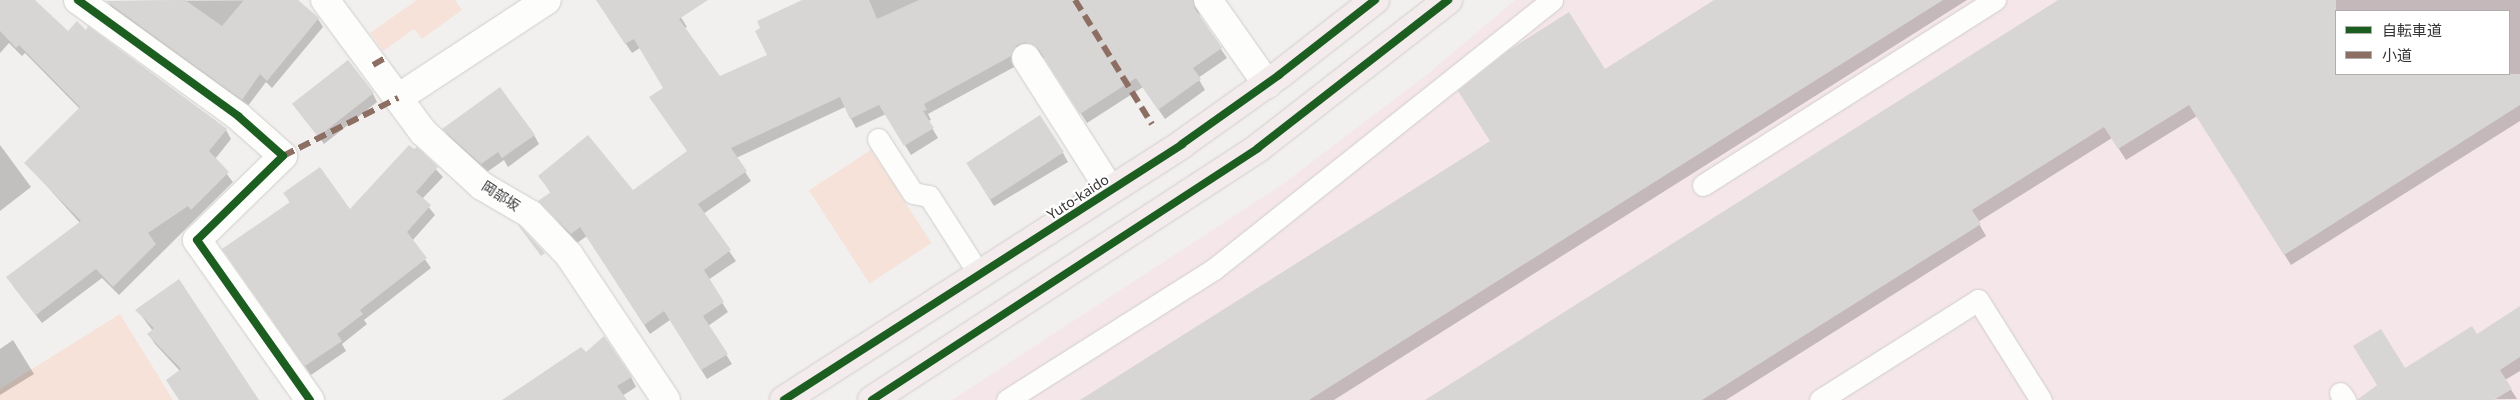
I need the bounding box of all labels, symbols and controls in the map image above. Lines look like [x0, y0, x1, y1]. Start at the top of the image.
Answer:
legend [2335, 10, 2510, 75]
text: 自転車道 [2382, 20, 2442, 40]
text: 小道 [2382, 45, 2412, 65]
street label: Yuto-kaido [1044, 171, 1112, 223]
street label: 岡部坂 [479, 178, 523, 214]

